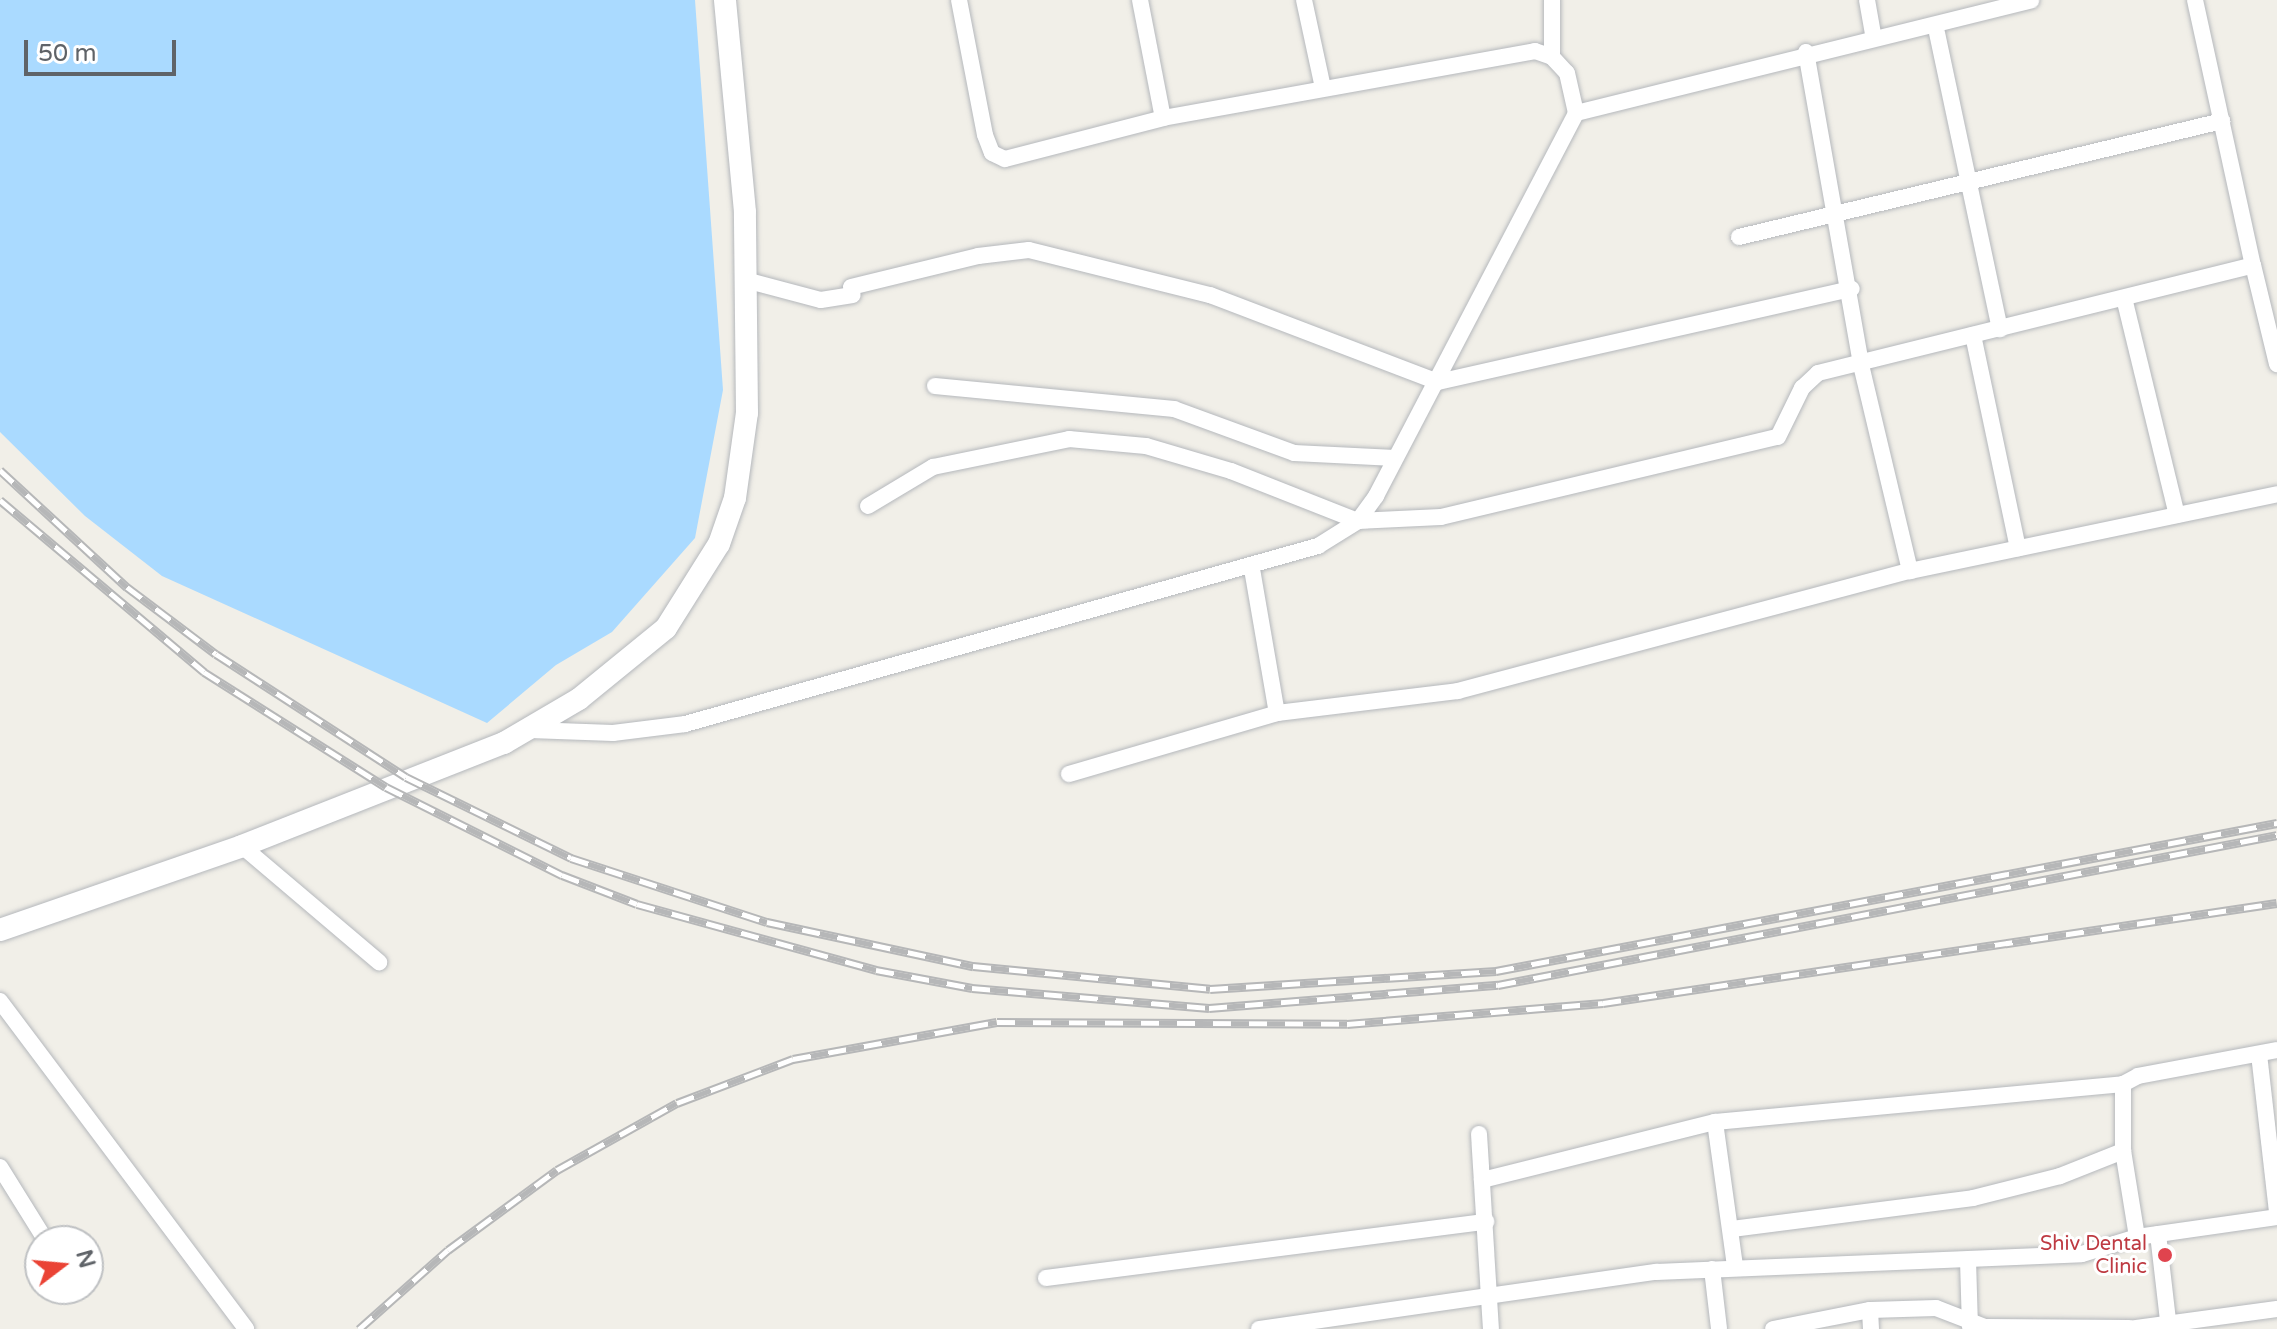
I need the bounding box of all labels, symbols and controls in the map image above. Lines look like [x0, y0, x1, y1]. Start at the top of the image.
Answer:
scale bar [28, 24, 180, 74]
text: 50 m [38, 39, 96, 68]
north arrow [24, 1225, 104, 1305]
place label: Shiv Dental Clinic [2040, 1232, 2147, 1279]
marker: Shiv Dental Clinic [2154, 1244, 2176, 1266]
text: N [70, 1247, 100, 1271]

